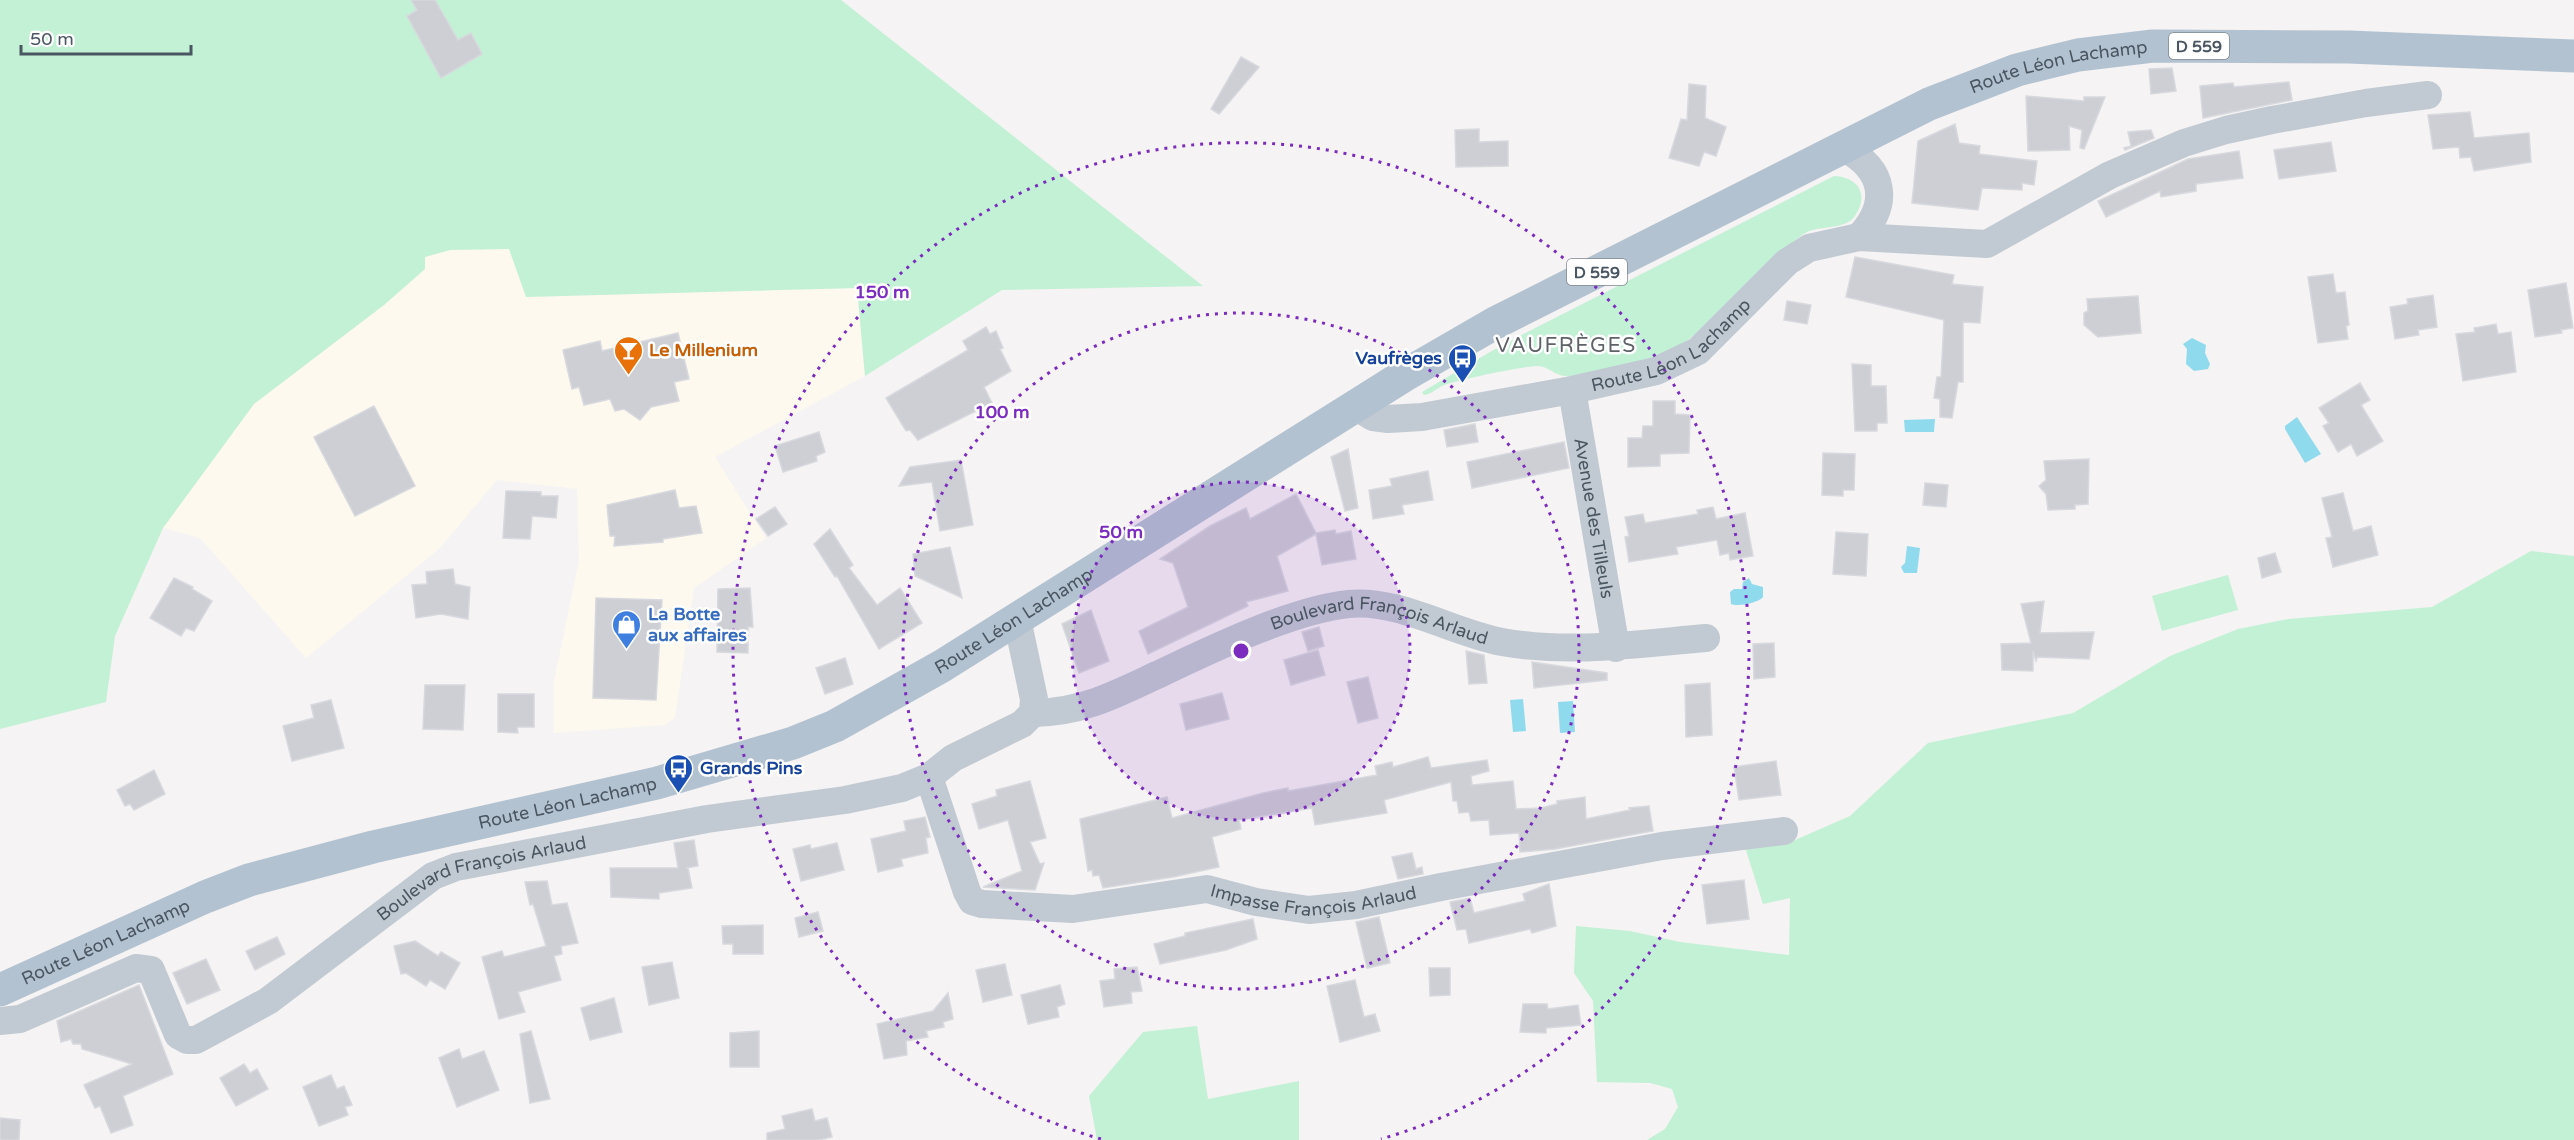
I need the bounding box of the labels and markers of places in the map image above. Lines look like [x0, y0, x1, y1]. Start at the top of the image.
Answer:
bar icon: Le Millenium [612, 334, 644, 376]
place label: Le Millenium [649, 339, 758, 361]
bus stop icon: Vaufrèges [1447, 342, 1479, 384]
place label: Vaufrèges [1356, 347, 1442, 369]
place label: La Botte aux affaires [648, 603, 747, 646]
shop icon: La Botte aux affaires [611, 608, 643, 650]
centre of rings [1231, 641, 1251, 661]
bus stop icon: Grands Pins [663, 752, 695, 794]
place label: Grands Pins [700, 757, 803, 779]

